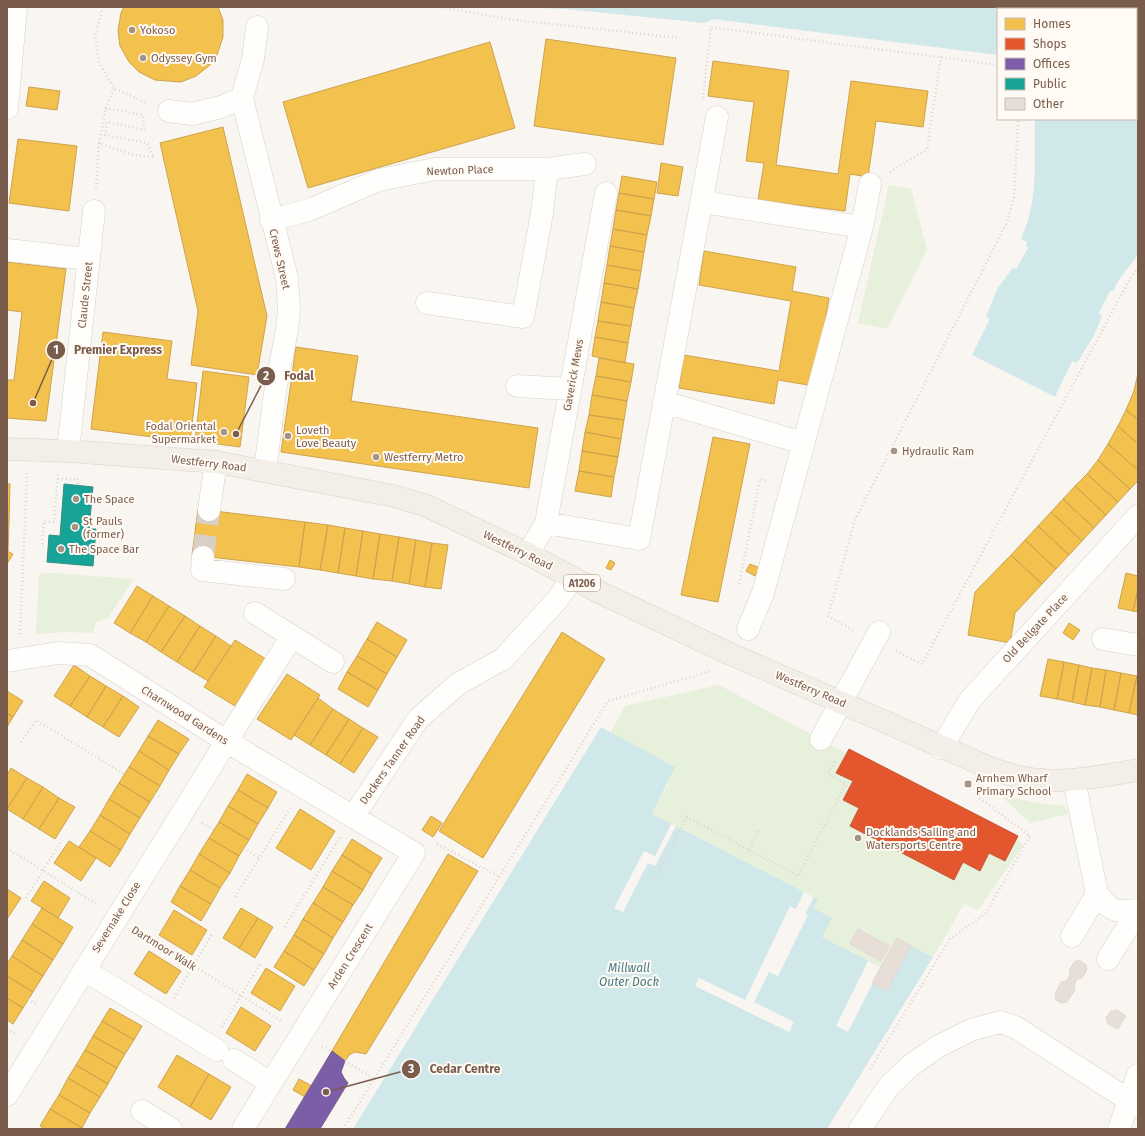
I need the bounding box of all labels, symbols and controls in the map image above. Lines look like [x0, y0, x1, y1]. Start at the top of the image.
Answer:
legend [997, 8, 1137, 120]
text: Homes [1033, 17, 1071, 31]
place label: Yokoso [140, 24, 175, 37]
marker: Yokoso [127, 25, 137, 35]
text: Shops [1033, 37, 1067, 51]
place label: Odyssey Gym [151, 52, 217, 65]
marker: Odyssey Gym [138, 53, 148, 63]
text: Offices [1033, 57, 1070, 71]
text: Public [1033, 77, 1067, 91]
text: Other [1033, 97, 1064, 111]
street label: Newton Place [426, 163, 494, 178]
street label: Crews Street [266, 228, 293, 291]
street label: Claude Street [76, 261, 95, 329]
callout: Premier Express [46, 338, 170, 362]
street label: Gaverick Mews [561, 338, 586, 412]
text: 1 [53, 343, 59, 357]
text: Premier Express [74, 343, 162, 357]
callout: Fodal [256, 364, 321, 388]
text: 2 [263, 369, 269, 383]
text: Fodal [284, 369, 314, 383]
place label: Fodal Oriental Supermarket [146, 420, 216, 446]
place label: Loveth Love Beauty [296, 424, 357, 450]
marker: Fodal Oriental Supermarket [219, 427, 229, 437]
marker: Loveth Love Beauty [283, 431, 293, 441]
place label: Hydraulic Ram [902, 445, 974, 458]
marker: Hydraulic Ram [889, 446, 899, 456]
place label: Westferry Metro [384, 451, 463, 464]
street label: Westferry Road [171, 452, 247, 475]
marker: Westferry Metro [371, 452, 381, 462]
place label: The Space [84, 493, 134, 506]
marker: The Space [71, 494, 81, 504]
place label: St Pauls (former) [83, 515, 124, 541]
marker: St Pauls (former) [70, 522, 80, 532]
street label: Westferry Road [481, 528, 555, 573]
place label: The Space Bar [69, 543, 140, 556]
marker: The Space Bar [56, 544, 66, 554]
road number: A1206 [564, 575, 600, 591]
street label: Old Bellgate Place [1000, 591, 1071, 666]
street label: Westferry Road [773, 669, 848, 710]
street label: Charnwood Gardens [139, 683, 231, 748]
street label: Dockers Tanner Road [357, 714, 428, 807]
place label: Arnhem Wharf Primary School [976, 772, 1051, 798]
marker: Arnhem Wharf Primary School [963, 779, 973, 789]
place label: Docklands Sailing and Watersports Centre [866, 826, 976, 852]
marker: Docklands Sailing and Watersports Centre [853, 833, 863, 843]
street label: Severnake Close [89, 879, 143, 955]
street label: Arden Crescent [325, 921, 376, 991]
street label: Dartmoor Walk [129, 923, 199, 974]
water label: Millwall Outer Dock [599, 961, 659, 989]
callout: Cedar Centre [401, 1057, 508, 1081]
text: 3 [407, 1062, 414, 1076]
text: Cedar Centre [430, 1062, 501, 1076]

